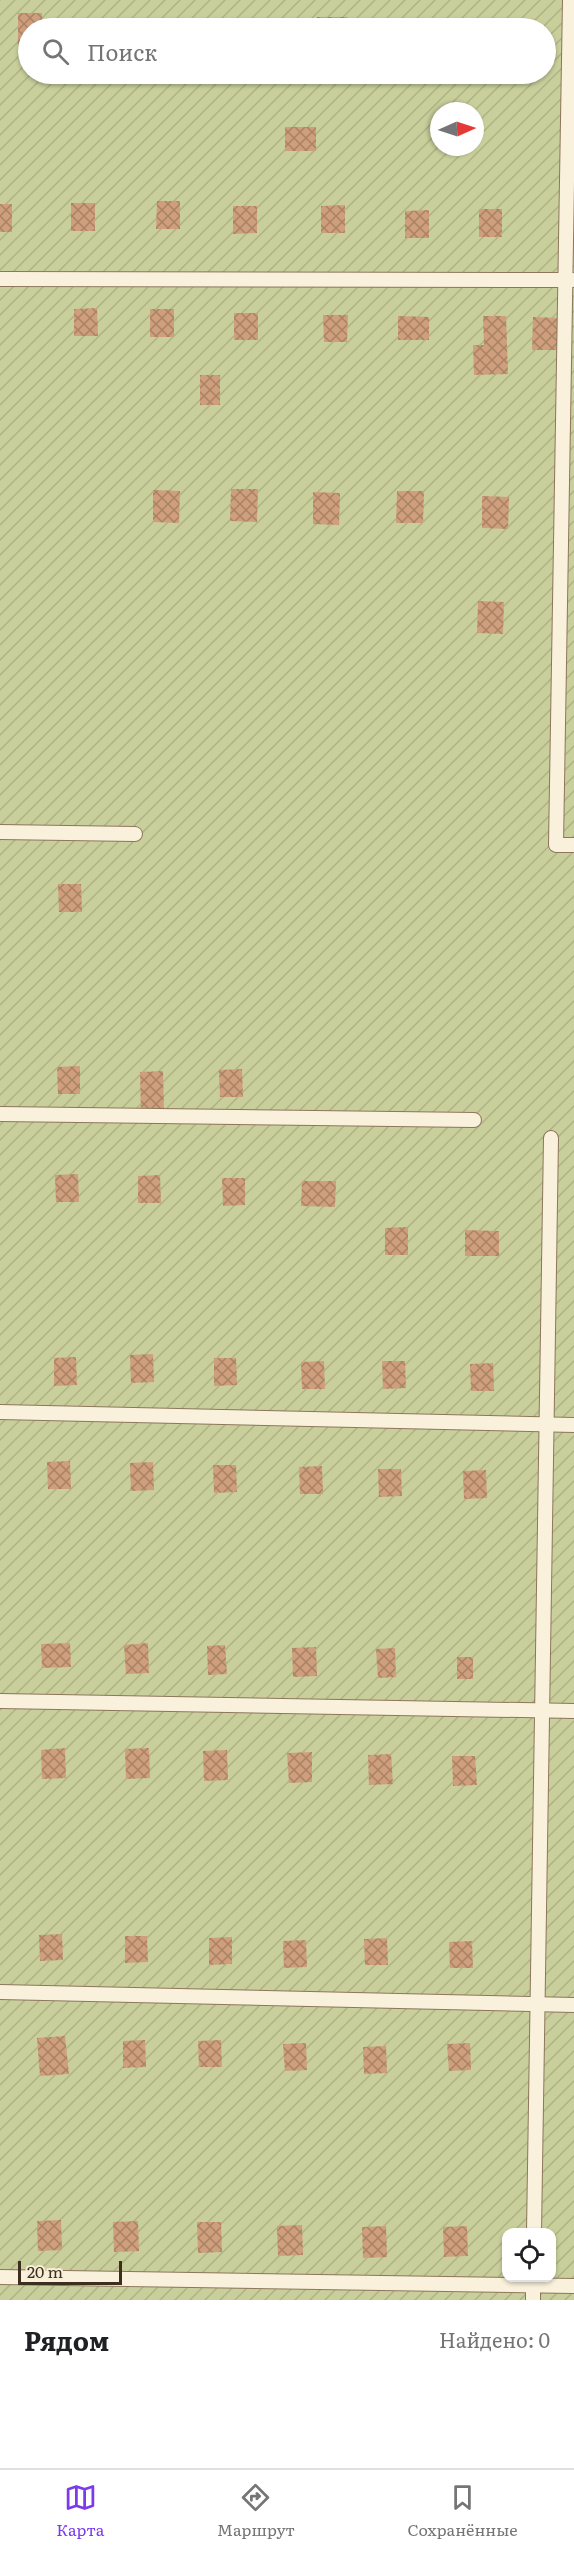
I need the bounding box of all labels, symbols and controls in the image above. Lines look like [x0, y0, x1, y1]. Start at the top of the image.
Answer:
search box [18, 18, 556, 84]
icon: search [39, 35, 72, 68]
text: Поиск [87, 35, 157, 68]
north arrow [430, 102, 484, 156]
map controls [502, 2228, 556, 2282]
button: locate [502, 2228, 556, 2282]
scale bar [18, 2258, 122, 2286]
text: 20 m [27, 2259, 63, 2283]
text: Рядом [24, 2320, 109, 2359]
text: Найдено: 0 [439, 2324, 550, 2354]
tab: Карта [56, 2481, 104, 2541]
tab: Маршрут [217, 2481, 295, 2541]
tab: Сохранённые [408, 2481, 518, 2541]

